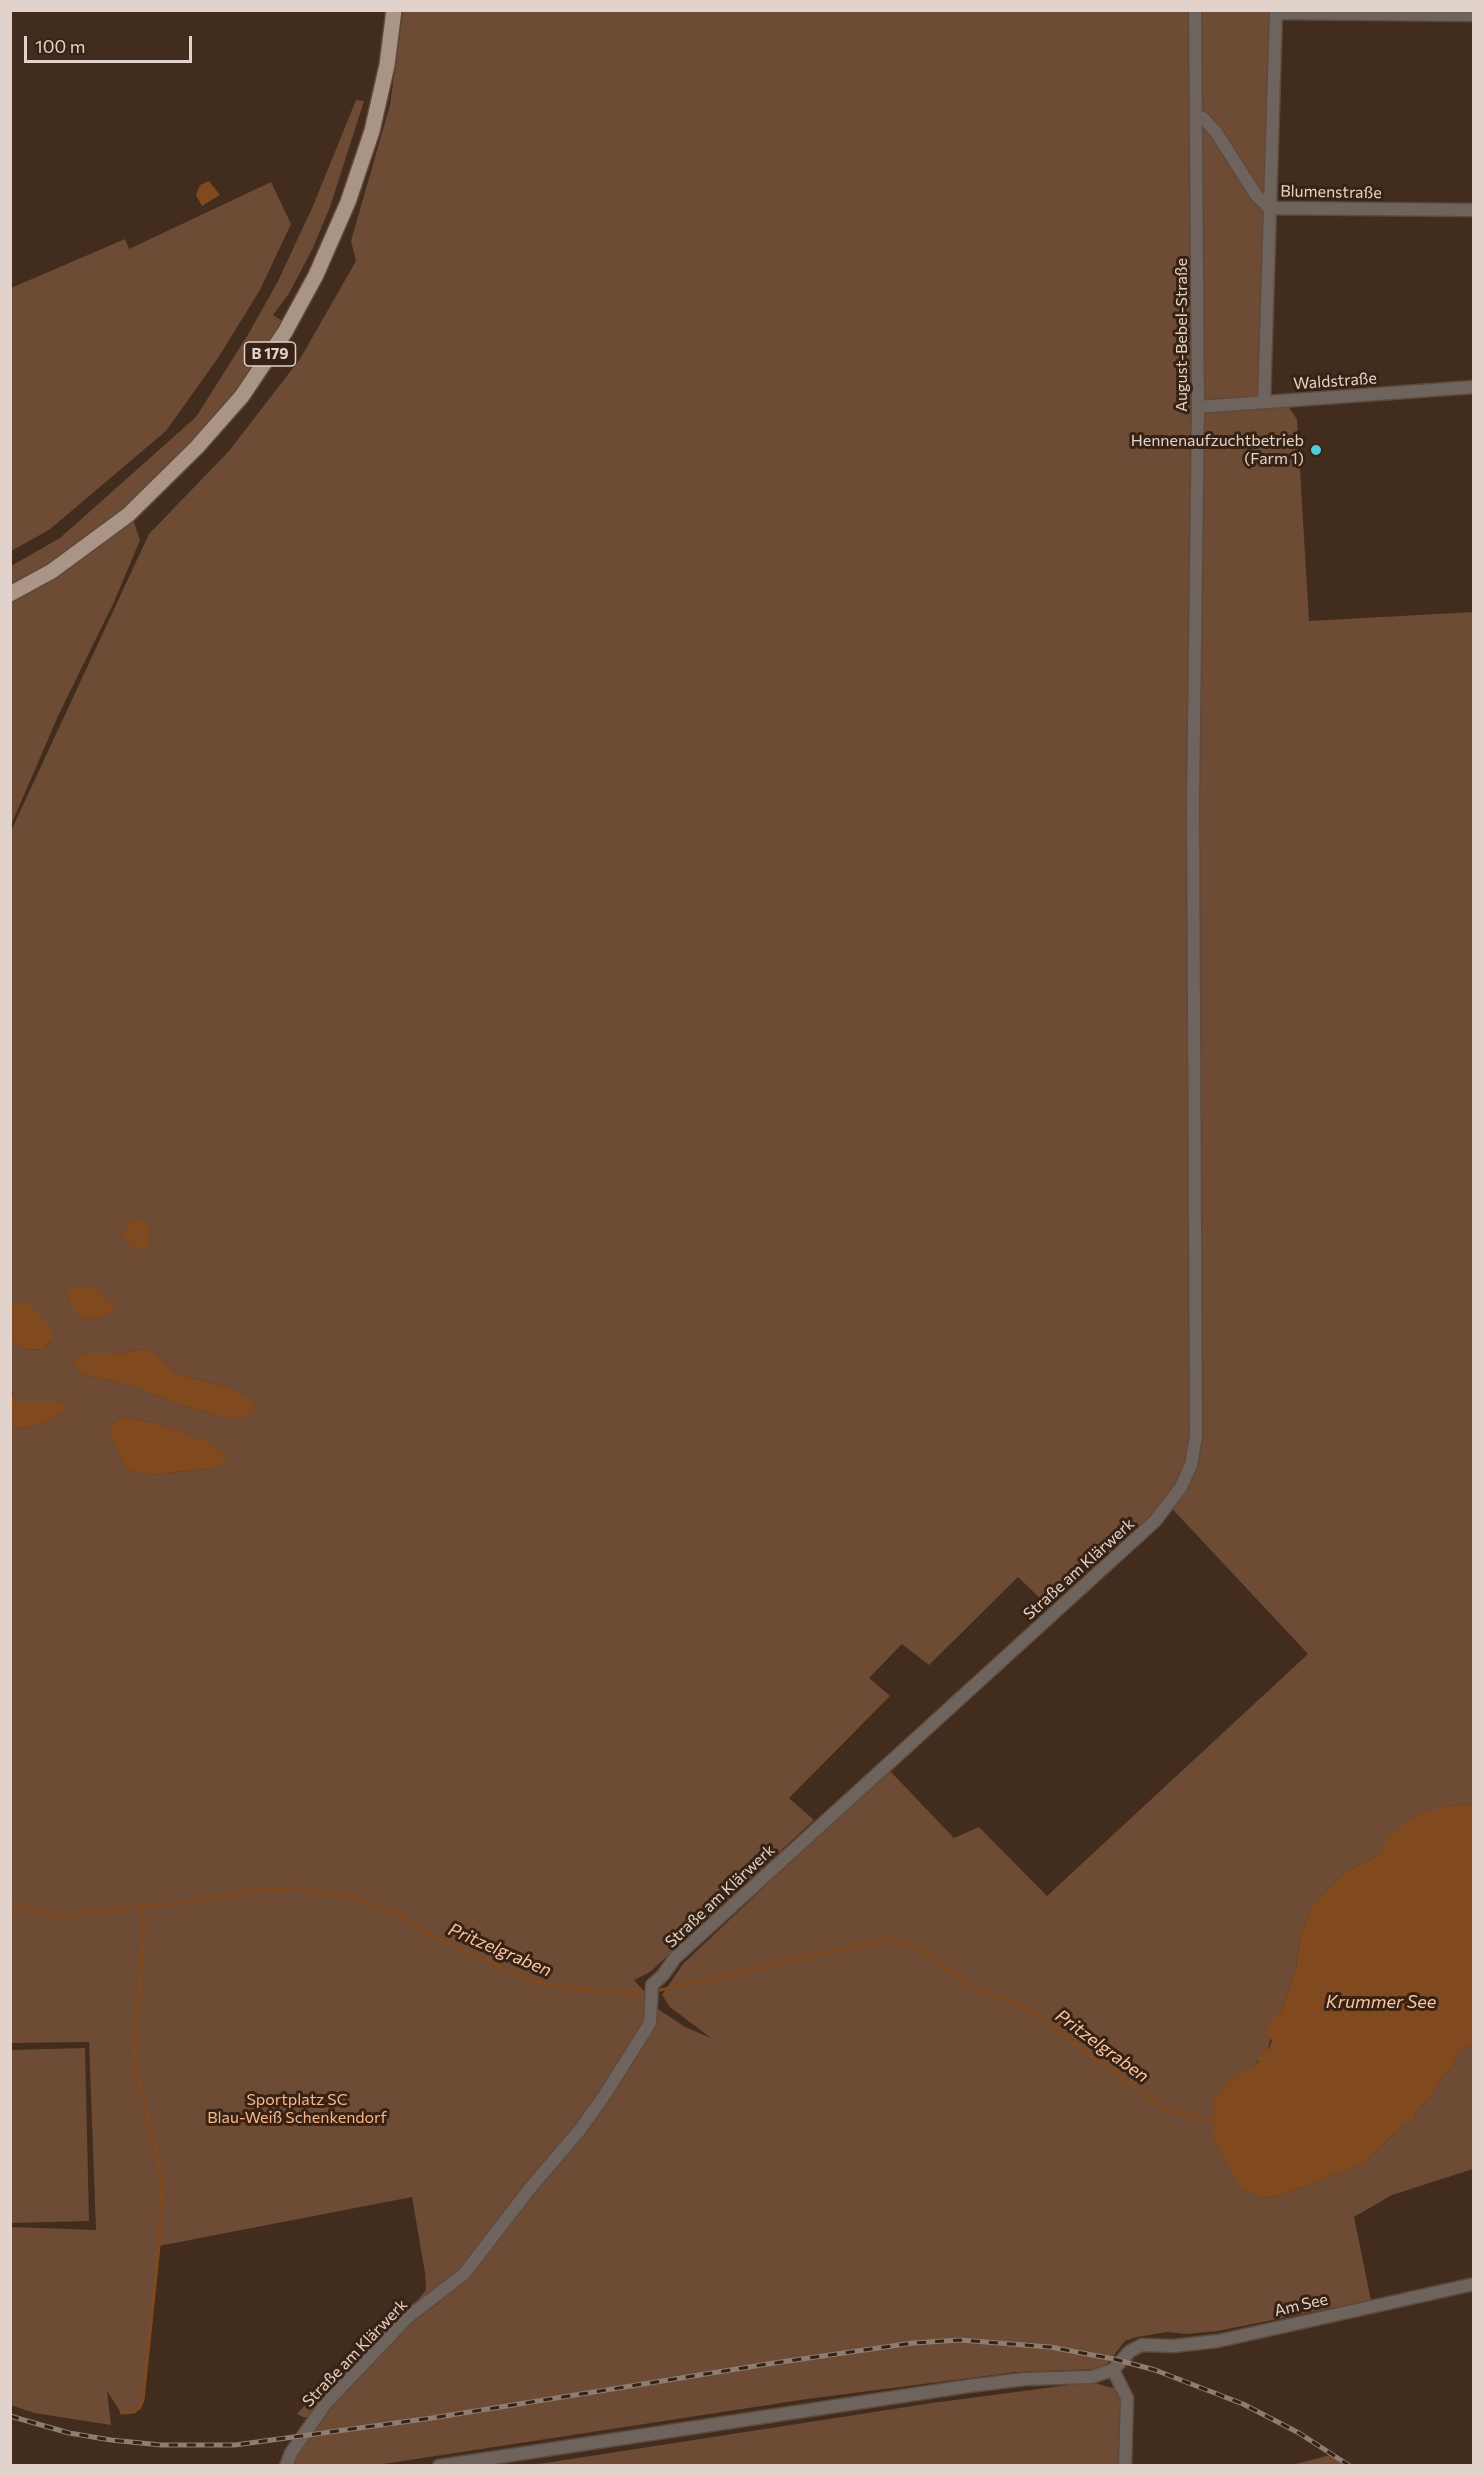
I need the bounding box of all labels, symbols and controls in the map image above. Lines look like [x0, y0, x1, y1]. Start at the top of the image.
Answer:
scale bar [27, 24, 195, 62]
text: 100 m [35, 35, 85, 57]
street label: Blumenstraße [1280, 182, 1382, 202]
street label: August-Bebel-Straße [1172, 258, 1192, 412]
road number: B 179 [244, 342, 296, 366]
street label: Waldstraße [1293, 369, 1377, 393]
place label: Hennenaufzuchtbetrieb (Farm 1) [1131, 431, 1304, 469]
marker: Hennenaufzuchtbetrieb (Farm 1) [1309, 443, 1323, 457]
street label: Straße am Klärwerk [1020, 1514, 1138, 1624]
street label: Straße am Klärwerk [661, 1840, 779, 1952]
water label: Pritzelgraben [445, 1919, 555, 1981]
water label: Krummer See [1326, 1991, 1436, 2013]
water label: Pritzelgraben [1051, 2005, 1153, 2087]
park label: Sportplatz SC Blau-Weiß Schenkendorf [207, 2090, 387, 2128]
street label: Am See [1272, 2290, 1330, 2320]
street label: Straße am Klärwerk [299, 2295, 411, 2411]

